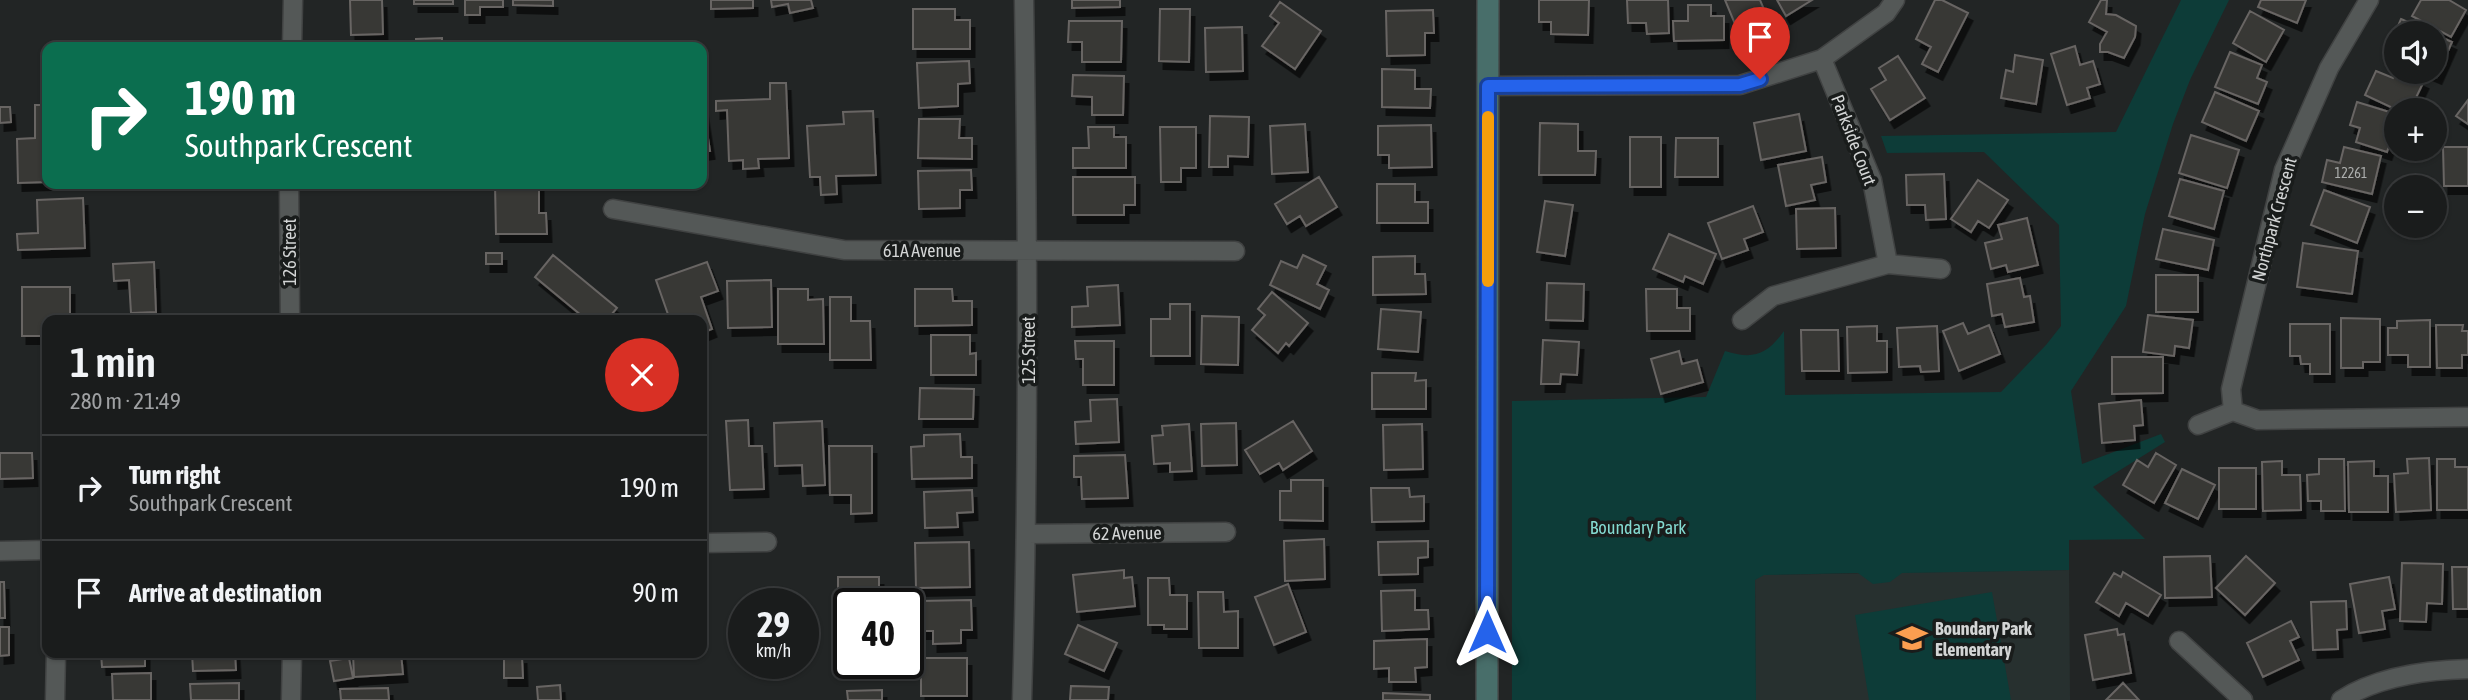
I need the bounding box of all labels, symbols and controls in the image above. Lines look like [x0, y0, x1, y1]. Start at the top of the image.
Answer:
pin [1730, 7, 1790, 79]
icon: arrive [1741, 18, 1779, 56]
map controls [2384, 21, 2447, 238]
button: sound [2384, 21, 2447, 84]
text: 190 m [185, 69, 296, 125]
icon: right [70, 70, 161, 161]
street label: Parkside Court [1827, 92, 1881, 188]
button: + [2384, 98, 2447, 161]
text: Southpark Crescent [185, 127, 412, 164]
street label: Northpark Crescent [2247, 155, 2301, 283]
house number: 12261 [2335, 165, 2367, 181]
button: − [2384, 175, 2447, 238]
street label: 126 Street [279, 218, 300, 286]
street label: 61A Avenue [883, 240, 961, 261]
street label: 125 Street [1018, 316, 1039, 384]
text: 1 min [70, 338, 156, 386]
button: close [605, 338, 679, 412]
text: 280 m · 21:49 [70, 388, 181, 414]
text: Turn right [129, 460, 220, 490]
icon: right [70, 469, 108, 507]
text: 190 m [620, 473, 679, 503]
text: Southpark Crescent [129, 490, 292, 516]
park label: Boundary Park [1590, 517, 1686, 538]
street label: 62 Avenue [1092, 522, 1162, 544]
icon: arrive [70, 574, 108, 612]
text: Arrive at destination [129, 578, 322, 608]
text: 90 m [632, 578, 679, 608]
speed limit sign: 40 [833, 588, 924, 679]
position arrow [1450, 595, 1524, 669]
text: 29 [757, 604, 790, 644]
place label: Boundary Park Elementary [1935, 618, 2033, 660]
school or university icon: Boundary Park Elementary [1895, 621, 1929, 655]
text: km/h [756, 640, 791, 661]

